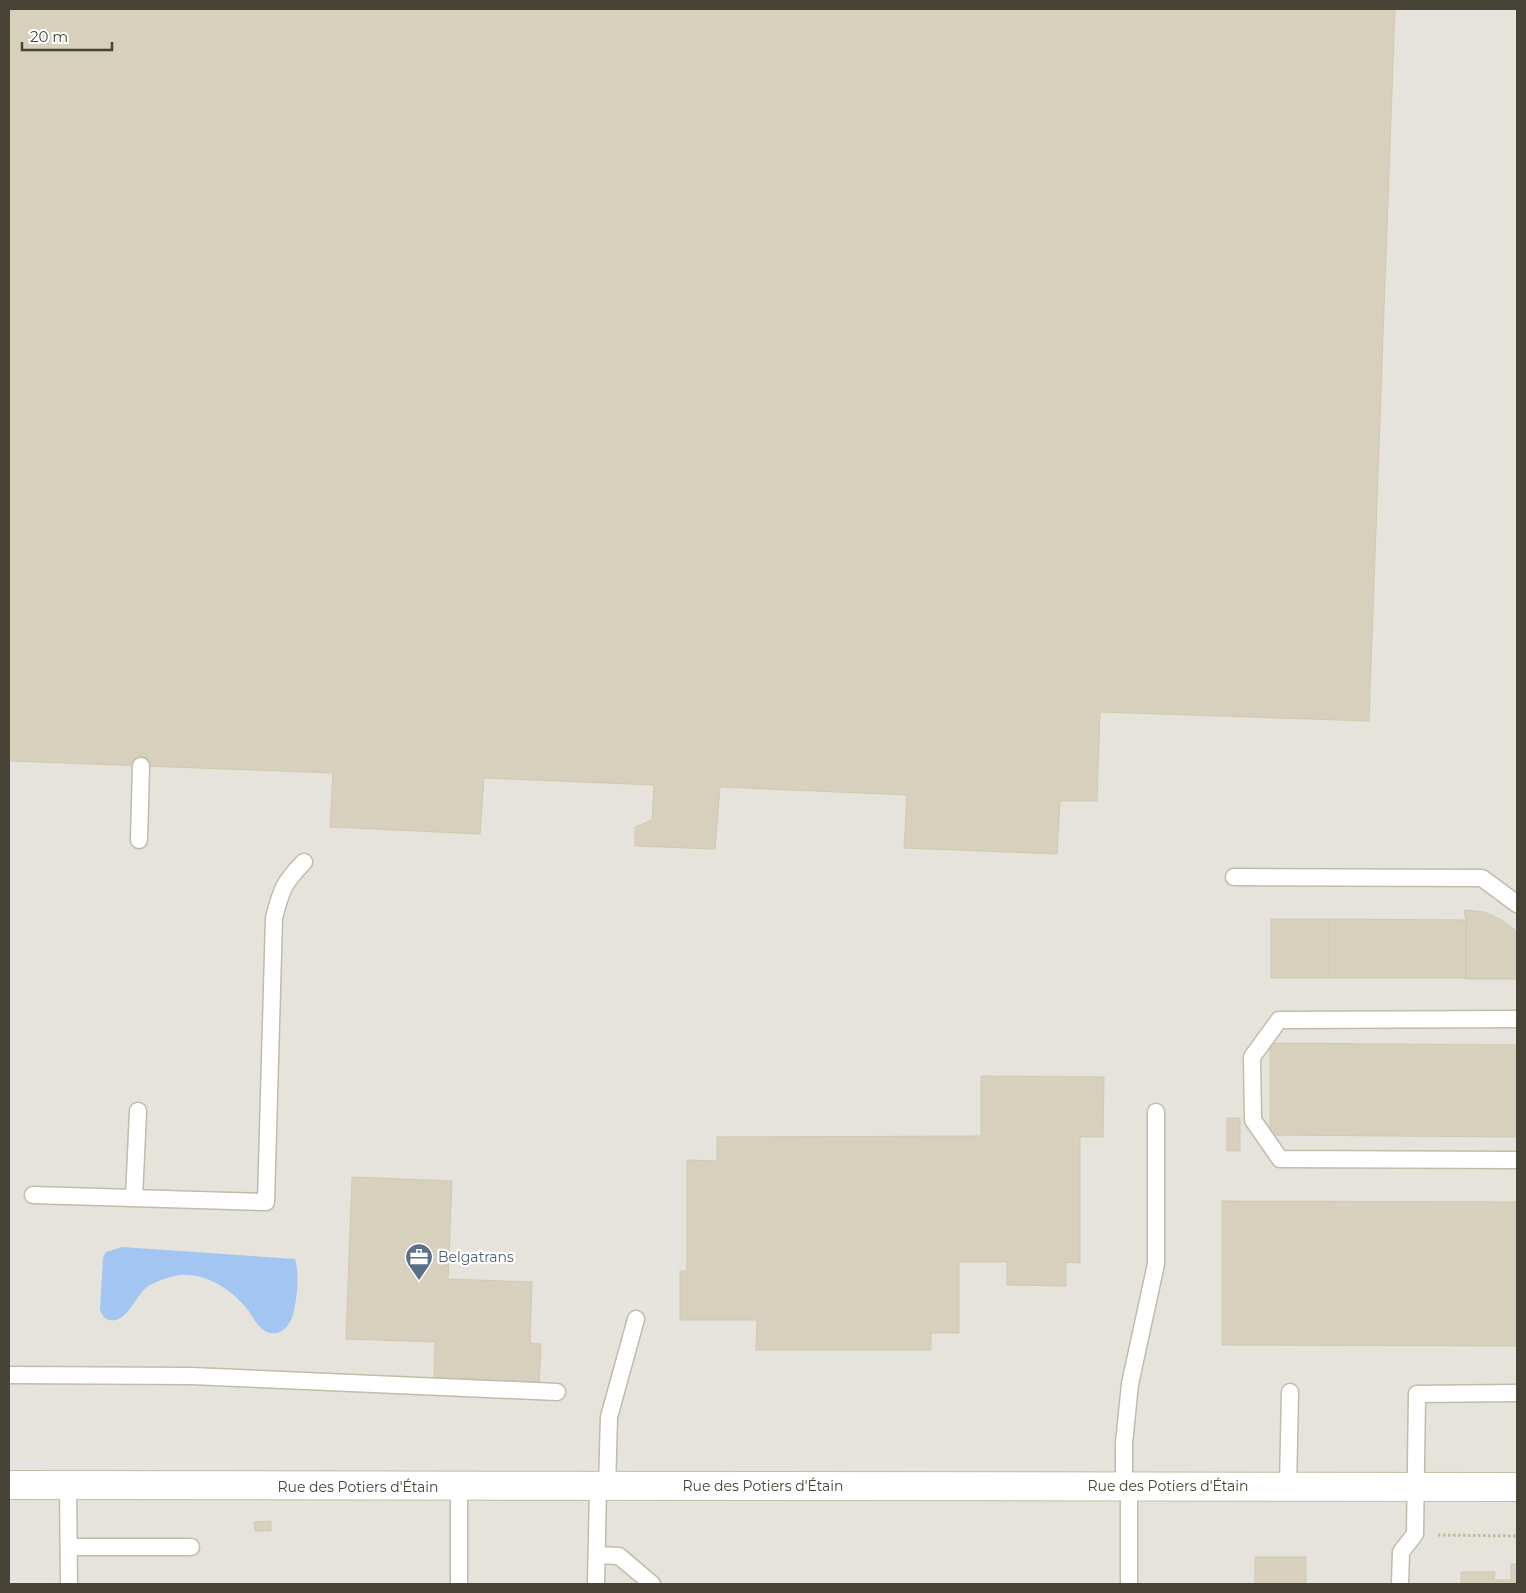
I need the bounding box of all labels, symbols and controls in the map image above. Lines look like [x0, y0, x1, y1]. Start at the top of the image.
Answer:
scale bar [22, 20, 112, 52]
text: 20 m [30, 27, 68, 46]
office icon: Belgatrans [404, 1242, 434, 1281]
place label: Belgatrans [438, 1248, 514, 1266]
street label: Rue des Potiers d'Étain [682, 1477, 844, 1495]
street label: Rue des Potiers d'Étain [1087, 1477, 1249, 1495]
street label: Rue des Potiers d'Étain [277, 1478, 439, 1496]

